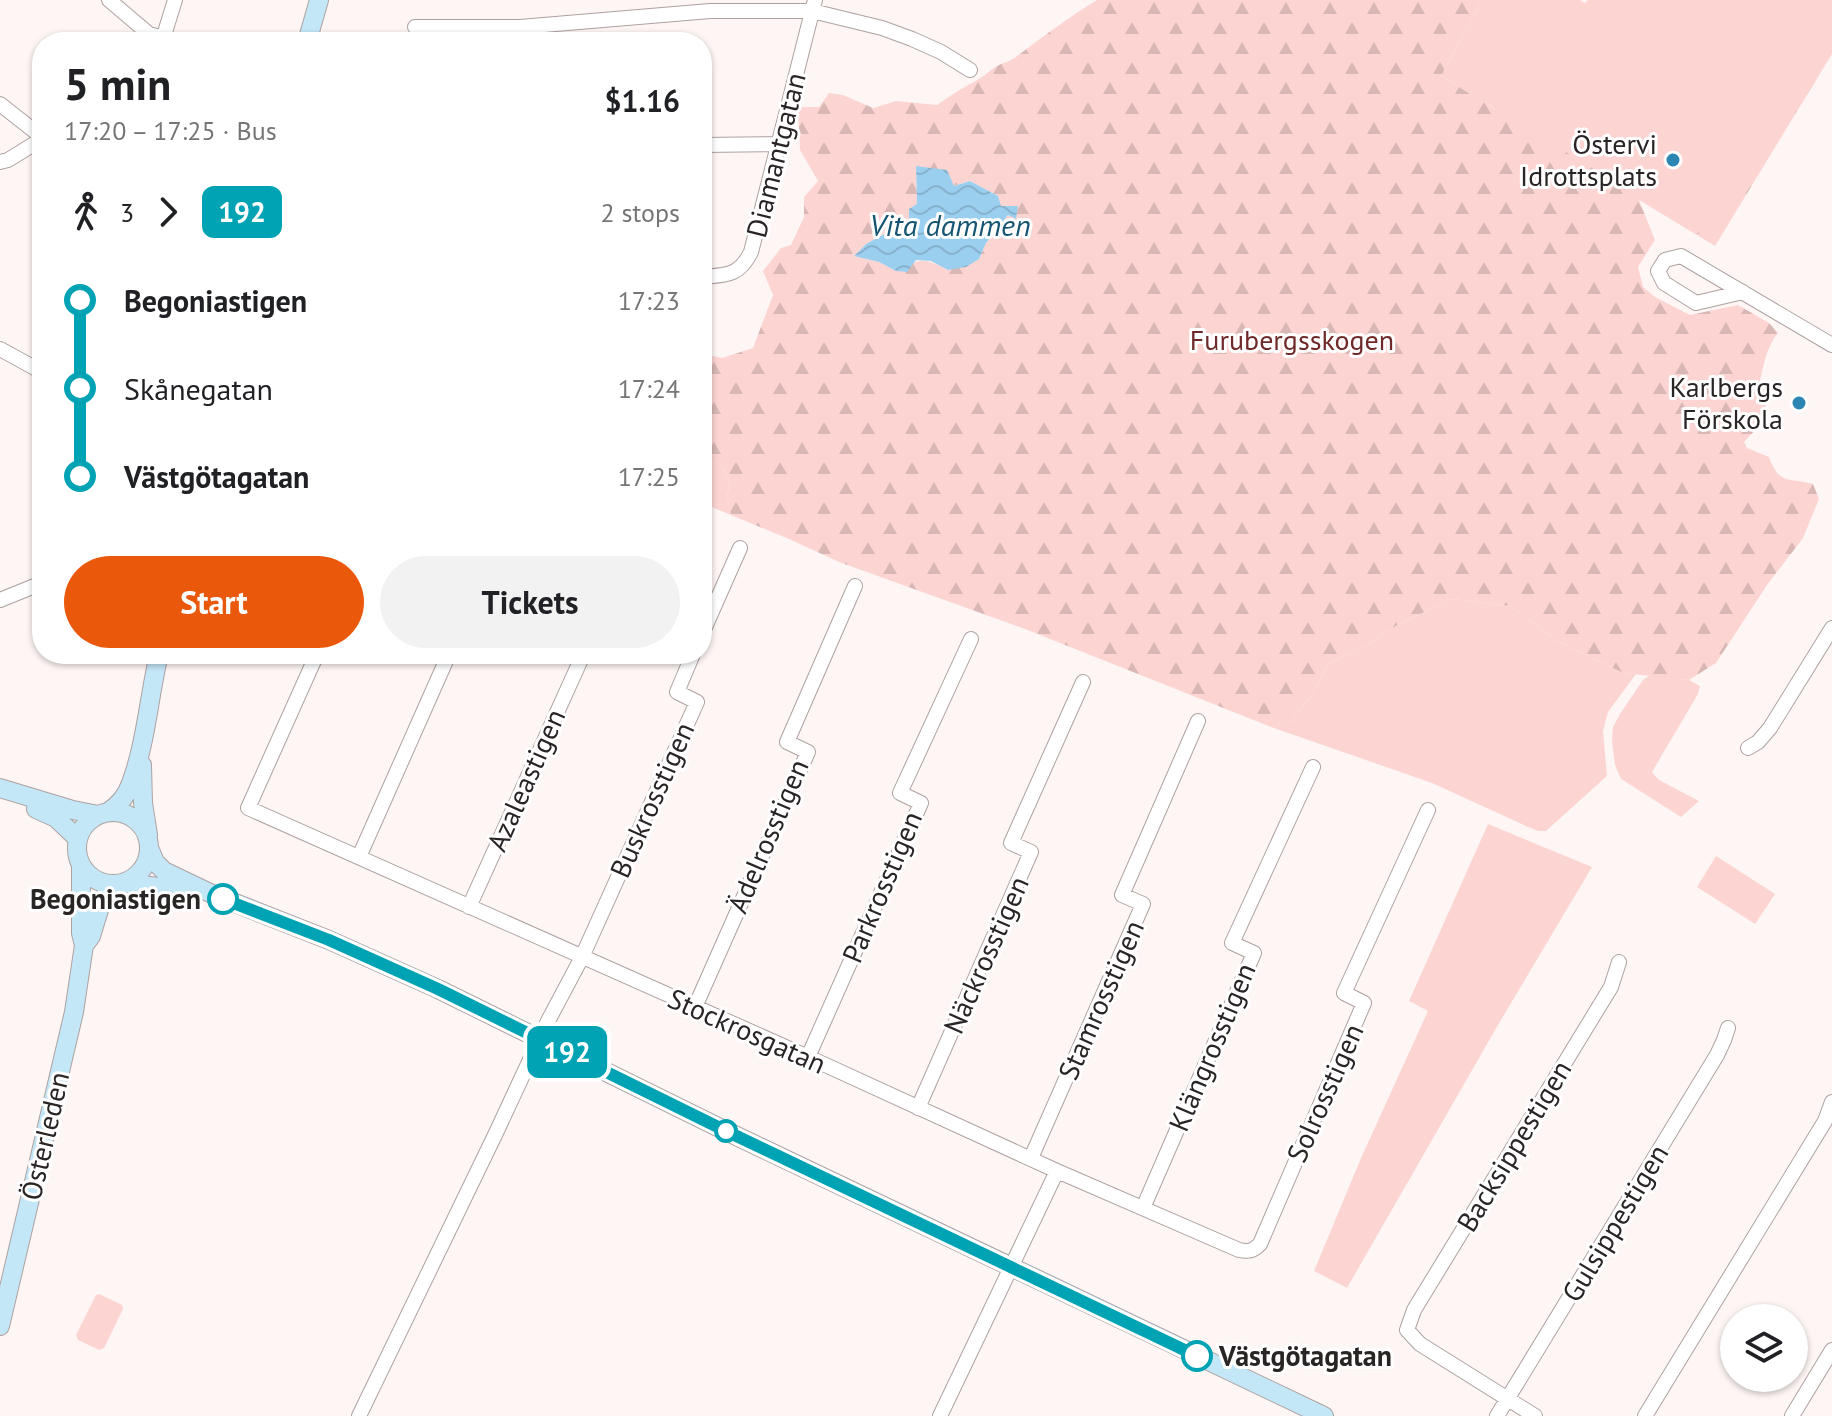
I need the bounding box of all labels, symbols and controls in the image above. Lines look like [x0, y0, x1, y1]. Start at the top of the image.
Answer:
text: 5 min [64, 55, 171, 112]
street label: Diamantgatan [737, 69, 814, 241]
text: $1.16 [605, 81, 680, 120]
text: 17:20 – 17:25 · Bus [64, 114, 277, 147]
place label: Östervi Idrottsplats [1520, 125, 1657, 194]
marker: Östervi Idrottsplats [1664, 151, 1682, 169]
icon: walk [64, 190, 108, 234]
icon: forward [146, 190, 190, 234]
text: 192 [218, 193, 266, 230]
text: 3 [120, 196, 134, 229]
text: 2 stops [600, 196, 680, 229]
water label: Vita dammen [869, 205, 1031, 244]
text: Begoniastigen [124, 281, 307, 320]
text: 17:23 [618, 284, 680, 317]
park label: Furubergsskogen [1190, 321, 1394, 358]
place label: Karlbergs Förskola [1669, 368, 1783, 437]
text: Skånegatan [124, 369, 273, 408]
text: 17:24 [618, 372, 680, 405]
marker: Karlbergs Förskola [1790, 394, 1808, 412]
text: Västgötagatan [124, 457, 309, 496]
text: 17:25 [618, 460, 680, 493]
button: Start [64, 556, 364, 648]
button: Tickets [380, 556, 680, 648]
street label: Azaleastigen [478, 703, 573, 857]
street label: Buskrosstigen [601, 716, 702, 883]
street label: Ädelrosstigen [719, 753, 817, 918]
street label: Parkrosstigen [833, 805, 930, 968]
street label: Näckrosstigen [934, 870, 1037, 1039]
place label: Begoniastigen [30, 880, 201, 917]
marker: Begoniastigen [208, 884, 238, 914]
street label: Stamrosstigen [1049, 914, 1152, 1085]
street label: Klängrosstigen [1160, 957, 1264, 1137]
street label: Stockrosgatan [662, 979, 832, 1082]
street label: Solrosstigen [1278, 1018, 1371, 1168]
line badge: 192 [521, 1026, 613, 1078]
text: 192 [543, 1033, 591, 1070]
street label: Backsippestigen [1448, 1053, 1579, 1238]
street label: Österleden [12, 1068, 77, 1204]
unlabelled marker [715, 1120, 737, 1142]
street label: Gulsippestigen [1553, 1137, 1676, 1308]
map controls [1720, 1304, 1808, 1392]
button: layers [1720, 1304, 1808, 1392]
place label: Västgötagatan [1218, 1337, 1392, 1374]
marker: Västgötagatan [1182, 1341, 1212, 1371]

